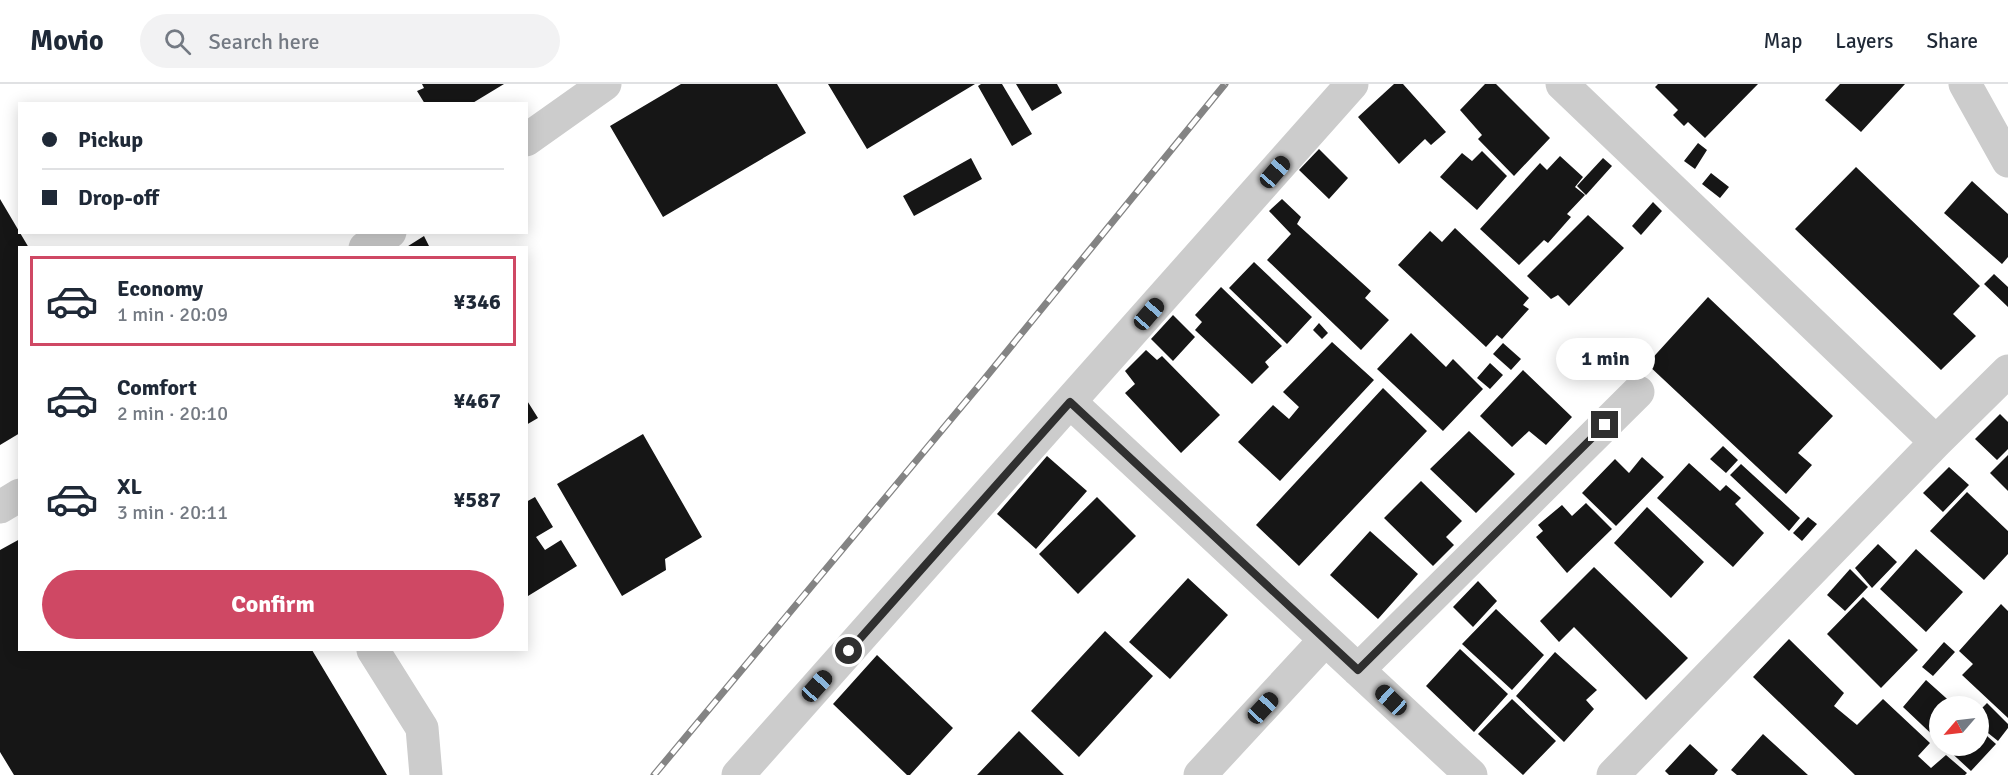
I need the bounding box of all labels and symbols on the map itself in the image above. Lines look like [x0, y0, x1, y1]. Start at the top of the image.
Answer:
car [1256, 153, 1294, 191]
car [1130, 295, 1168, 333]
callout: 1 min [1556, 338, 1654, 380]
route end [1591, 411, 1618, 438]
route start [835, 637, 862, 664]
car [798, 667, 836, 705]
car [1372, 681, 1410, 719]
car [1244, 689, 1282, 727]
north arrow [1929, 696, 1989, 756]

